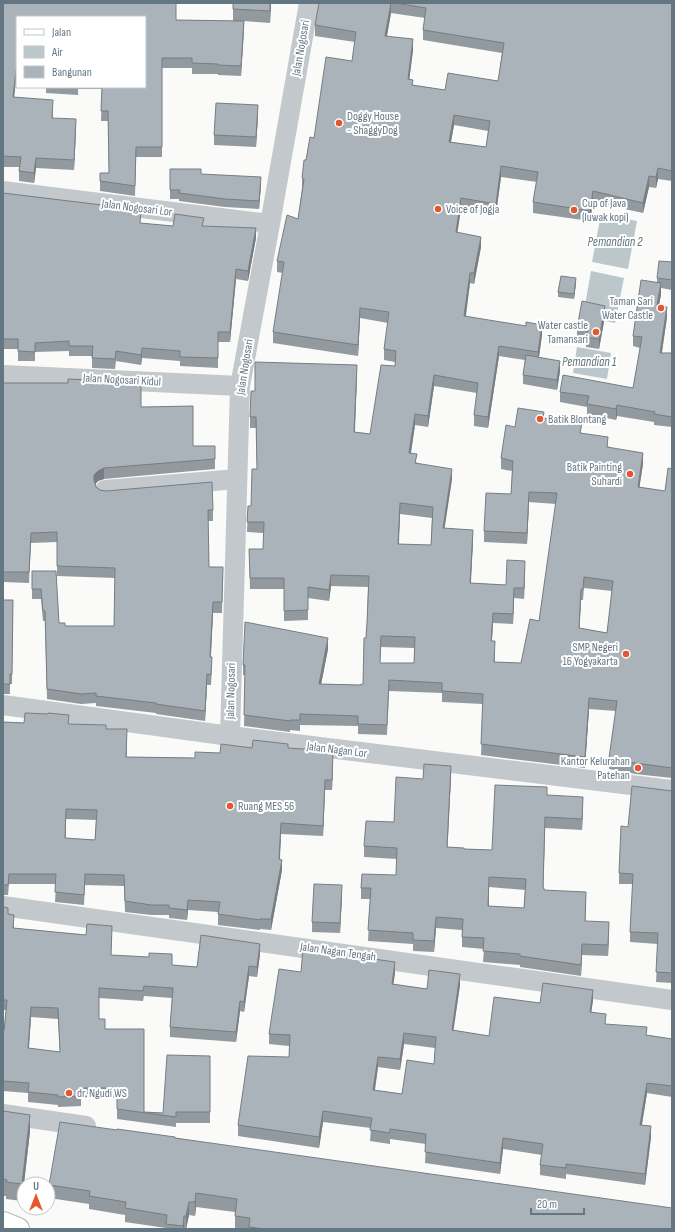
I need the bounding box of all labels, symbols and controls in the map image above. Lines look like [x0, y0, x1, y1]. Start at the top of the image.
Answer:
legend [16, 16, 146, 88]
street label: Jalan Nogosari [289, 19, 313, 78]
text: Jalan [51, 25, 71, 40]
text: Air [51, 45, 63, 60]
text: Bangunan [52, 65, 92, 80]
place label: Doggy House - ShaggyDog [347, 109, 399, 138]
marker: Doggy House - ShaggyDog [334, 118, 344, 128]
street label: Jalan Nogosari Lor [100, 196, 174, 220]
place label: Cup of Java (luwak kopi) [582, 196, 629, 225]
place label: Voice of Jogja [446, 202, 500, 217]
marker: Voice of Jogja [433, 204, 443, 214]
marker: Cup of Java (luwak kopi) [569, 205, 579, 215]
water label: Pemandian 2 [587, 234, 643, 250]
place label: Taman Sari Water Castle [602, 294, 653, 323]
marker: Taman Sari Water Castle [656, 303, 666, 313]
place label: Water castle Tamansari [538, 318, 588, 347]
marker: Water castle Tamansari [591, 327, 601, 337]
street label: Jalan Nogosari [233, 338, 257, 397]
water label: Pemandian 1 [562, 354, 617, 370]
street label: Jalan Nogosari Kidul [82, 370, 161, 390]
place label: Batik Blontang [548, 412, 607, 427]
marker: Batik Blontang [535, 414, 545, 424]
place label: Batik Painting Suhardi [567, 460, 622, 489]
marker: Batik Painting Suhardi [625, 469, 635, 479]
place label: SMP Negeri 16 Yogyakarta [563, 640, 618, 669]
marker: SMP Negeri 16 Yogyakarta [621, 649, 631, 659]
street label: Jalan Nogosari [223, 663, 239, 720]
street label: Jalan Nagan Lor [305, 739, 369, 761]
place label: Kantor Kelurahan Patehan [561, 754, 630, 783]
marker: Kantor Kelurahan Patehan [633, 763, 643, 773]
place label: Ruang MES 56 [238, 799, 294, 814]
marker: Ruang MES 56 [225, 801, 235, 811]
street label: Jalan Nagan Tengah [298, 939, 377, 965]
place label: dr. Ngudi WS [77, 1086, 127, 1101]
marker: dr. Ngudi WS [64, 1088, 74, 1098]
north arrow [16, 1176, 56, 1216]
text: U [33, 1180, 39, 1193]
scale bar [531, 1190, 584, 1216]
text: 20 m [537, 1197, 557, 1212]

